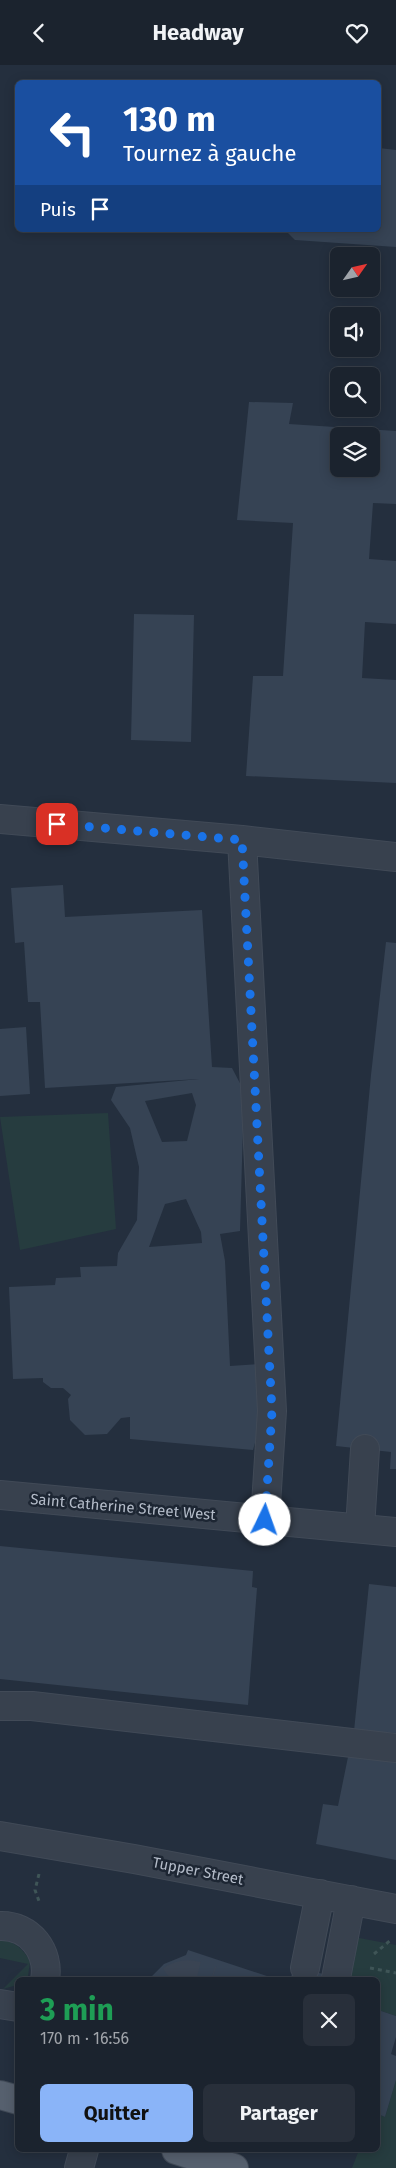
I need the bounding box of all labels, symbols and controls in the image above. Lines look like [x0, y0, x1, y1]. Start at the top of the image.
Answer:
icon: back [25, 19, 53, 47]
text: Headway [152, 19, 244, 46]
icon: heart [343, 19, 371, 47]
text: 130 m [123, 98, 216, 140]
icon: left [40, 100, 105, 165]
text: Tournez à gauche [123, 140, 296, 167]
icon: arrive [86, 195, 114, 223]
text: Puis [40, 198, 76, 221]
north arrow [330, 247, 380, 297]
map controls [330, 247, 380, 477]
button: sound [330, 307, 380, 357]
button: search [330, 367, 380, 417]
button: layers [330, 427, 380, 477]
pin [36, 803, 78, 845]
icon: arrive [43, 810, 71, 838]
street label: Saint Catherine Street West [30, 1490, 217, 1524]
position arrow [238, 1493, 290, 1545]
street label: Tupper Street [151, 1853, 246, 1889]
text: 3 min [40, 1992, 114, 2028]
button: close [303, 1994, 355, 2046]
text: 170 m · 16:56 [40, 2029, 129, 2048]
button: Quitter [40, 2084, 193, 2142]
button: Partager [203, 2084, 355, 2142]

